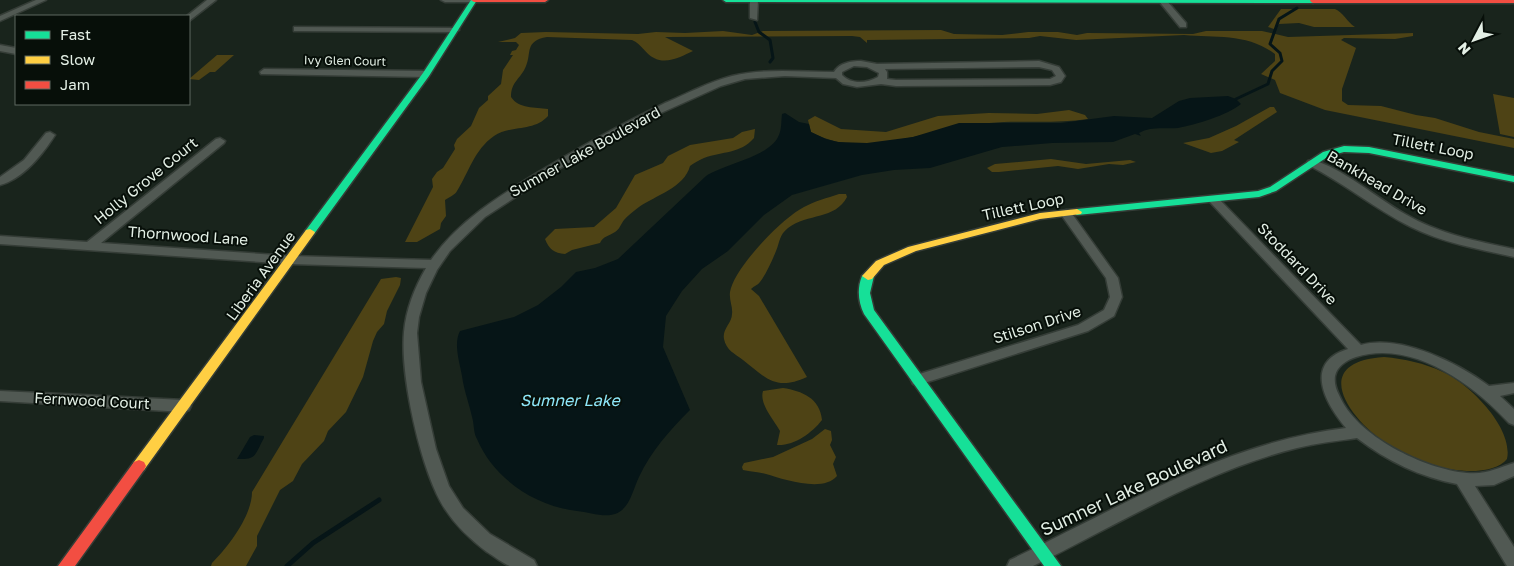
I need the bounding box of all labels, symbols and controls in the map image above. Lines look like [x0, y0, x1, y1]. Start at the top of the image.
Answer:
legend [15, 15, 190, 105]
north arrow [1449, 15, 1499, 65]
text: Fast [60, 25, 91, 43]
text: N [1454, 39, 1474, 58]
text: Slow [60, 50, 95, 68]
street label: Ivy Glen Court [304, 52, 387, 69]
text: Jam [60, 75, 90, 93]
street label: Sumner Lake Boulevard [506, 102, 663, 200]
street label: Tillett Loop [1391, 129, 1475, 163]
street label: Holly Grove Court [90, 133, 201, 227]
street label: Bankhead Drive [1324, 146, 1431, 218]
street label: Tillett Loop [980, 189, 1065, 223]
street label: Stoddard Drive [1254, 219, 1342, 308]
street label: Thornwood Lane [127, 222, 249, 248]
street label: Liberia Avenue [222, 227, 299, 323]
street label: Stilson Drive [991, 301, 1083, 347]
street label: Fernwood Court [34, 388, 150, 412]
water label: Sumner Lake [520, 390, 622, 410]
street label: Sumner Lake Boulevard [1037, 434, 1231, 540]

